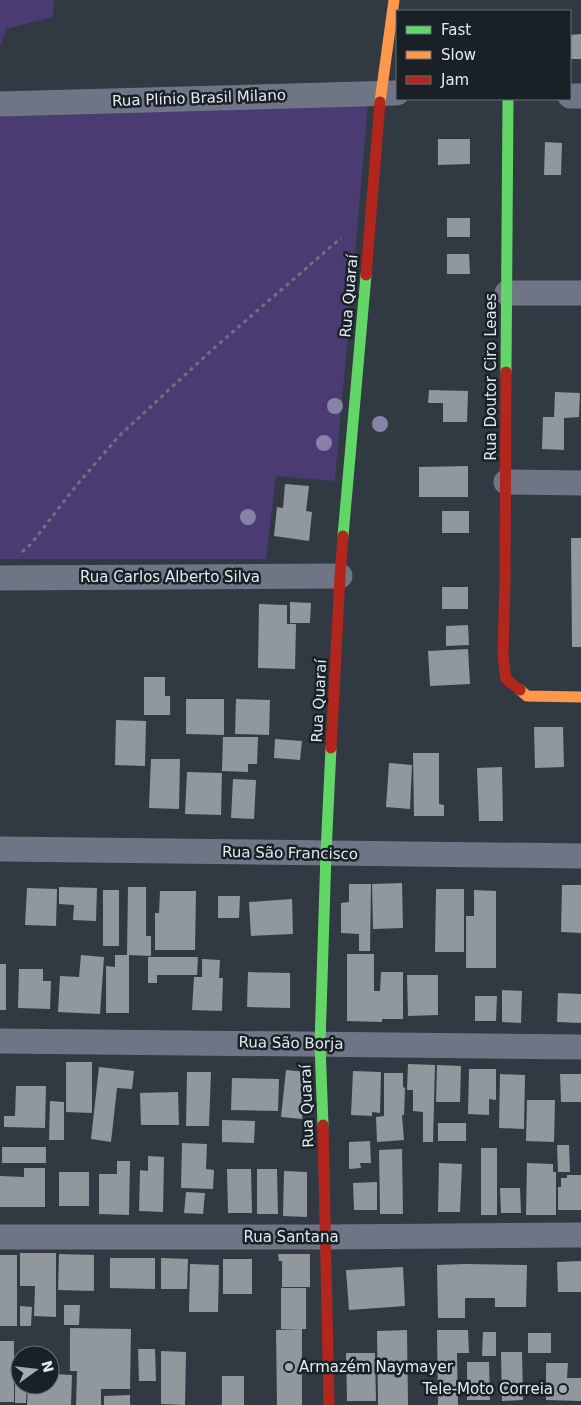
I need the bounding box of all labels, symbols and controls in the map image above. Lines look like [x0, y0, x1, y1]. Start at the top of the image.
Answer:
legend [396, 10, 571, 100]
text: Fast [441, 21, 471, 39]
text: Slow [441, 46, 476, 64]
text: Jam [440, 71, 469, 89]
street label: Rua Plínio Brasil Milano [112, 86, 286, 110]
street label: Rua Quaraí [336, 253, 362, 338]
street label: Rua Doutor Ciro Leaes [482, 293, 500, 461]
street label: Rua Carlos Alberto Silva [80, 568, 260, 586]
street label: Rua Quaraí [308, 658, 330, 743]
street label: Rua São Francisco [222, 843, 358, 863]
street label: Rua São Borja [238, 1033, 344, 1053]
street label: Rua Quaraí [297, 1063, 317, 1148]
street label: Rua Santana [243, 1228, 339, 1246]
north arrow [10, 1345, 60, 1395]
place label: Armazém Naymayer [299, 1358, 454, 1376]
text: N [38, 1359, 57, 1374]
marker: Armazém Naymayer [283, 1361, 295, 1373]
place label: Tele-Moto Correia [421, 1380, 553, 1398]
marker: Tele-Moto Correia [557, 1383, 569, 1395]

